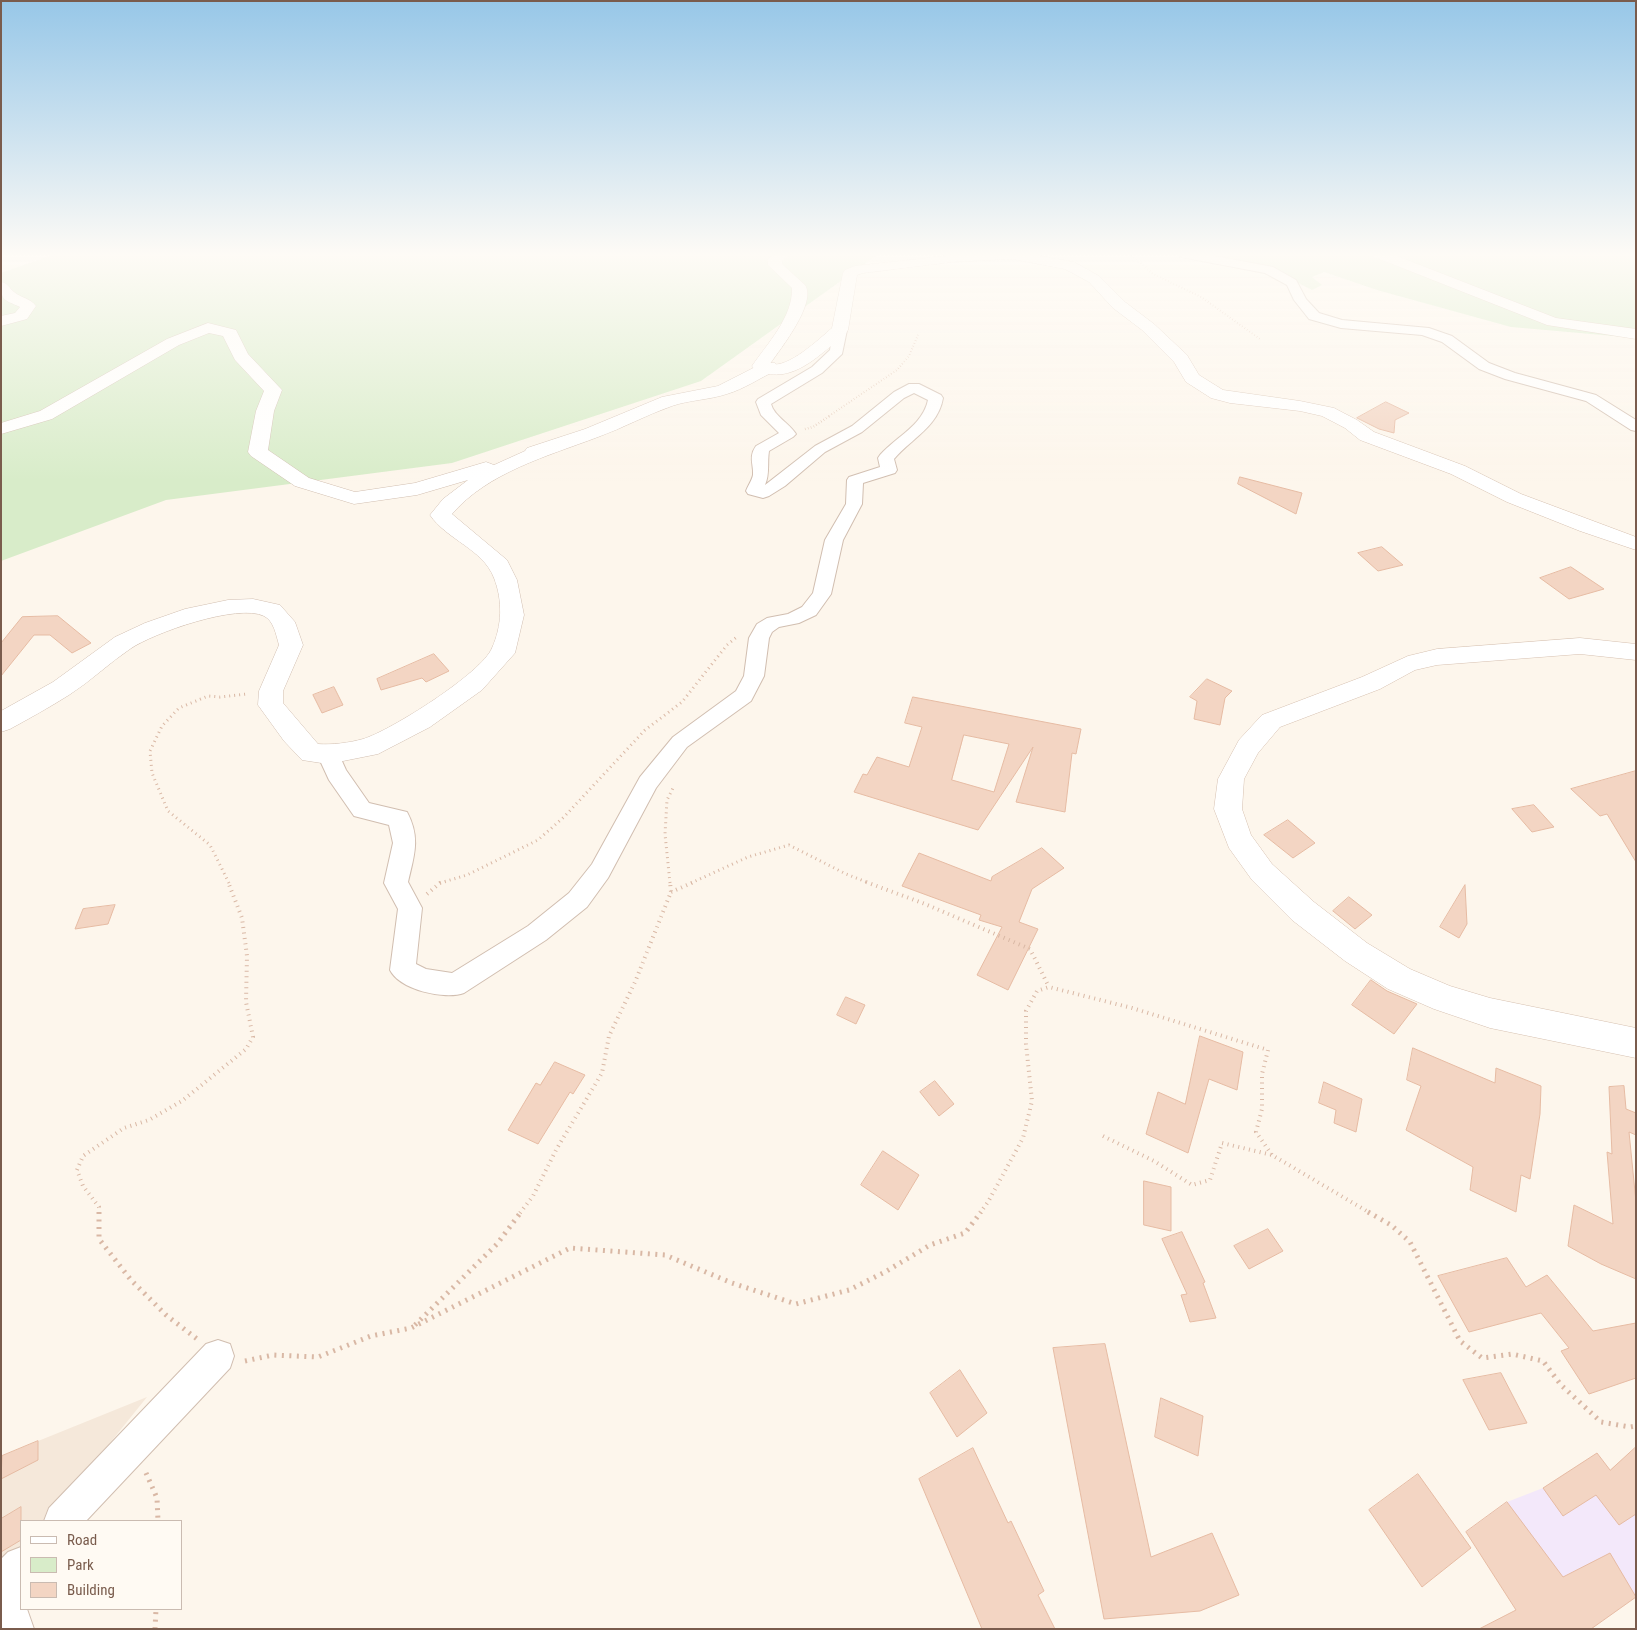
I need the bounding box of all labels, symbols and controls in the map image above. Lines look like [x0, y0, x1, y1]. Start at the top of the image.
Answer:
legend [20, 1520, 182, 1610]
text: Road [67, 1531, 97, 1549]
text: Park [67, 1556, 94, 1574]
text: Building [67, 1581, 115, 1599]

